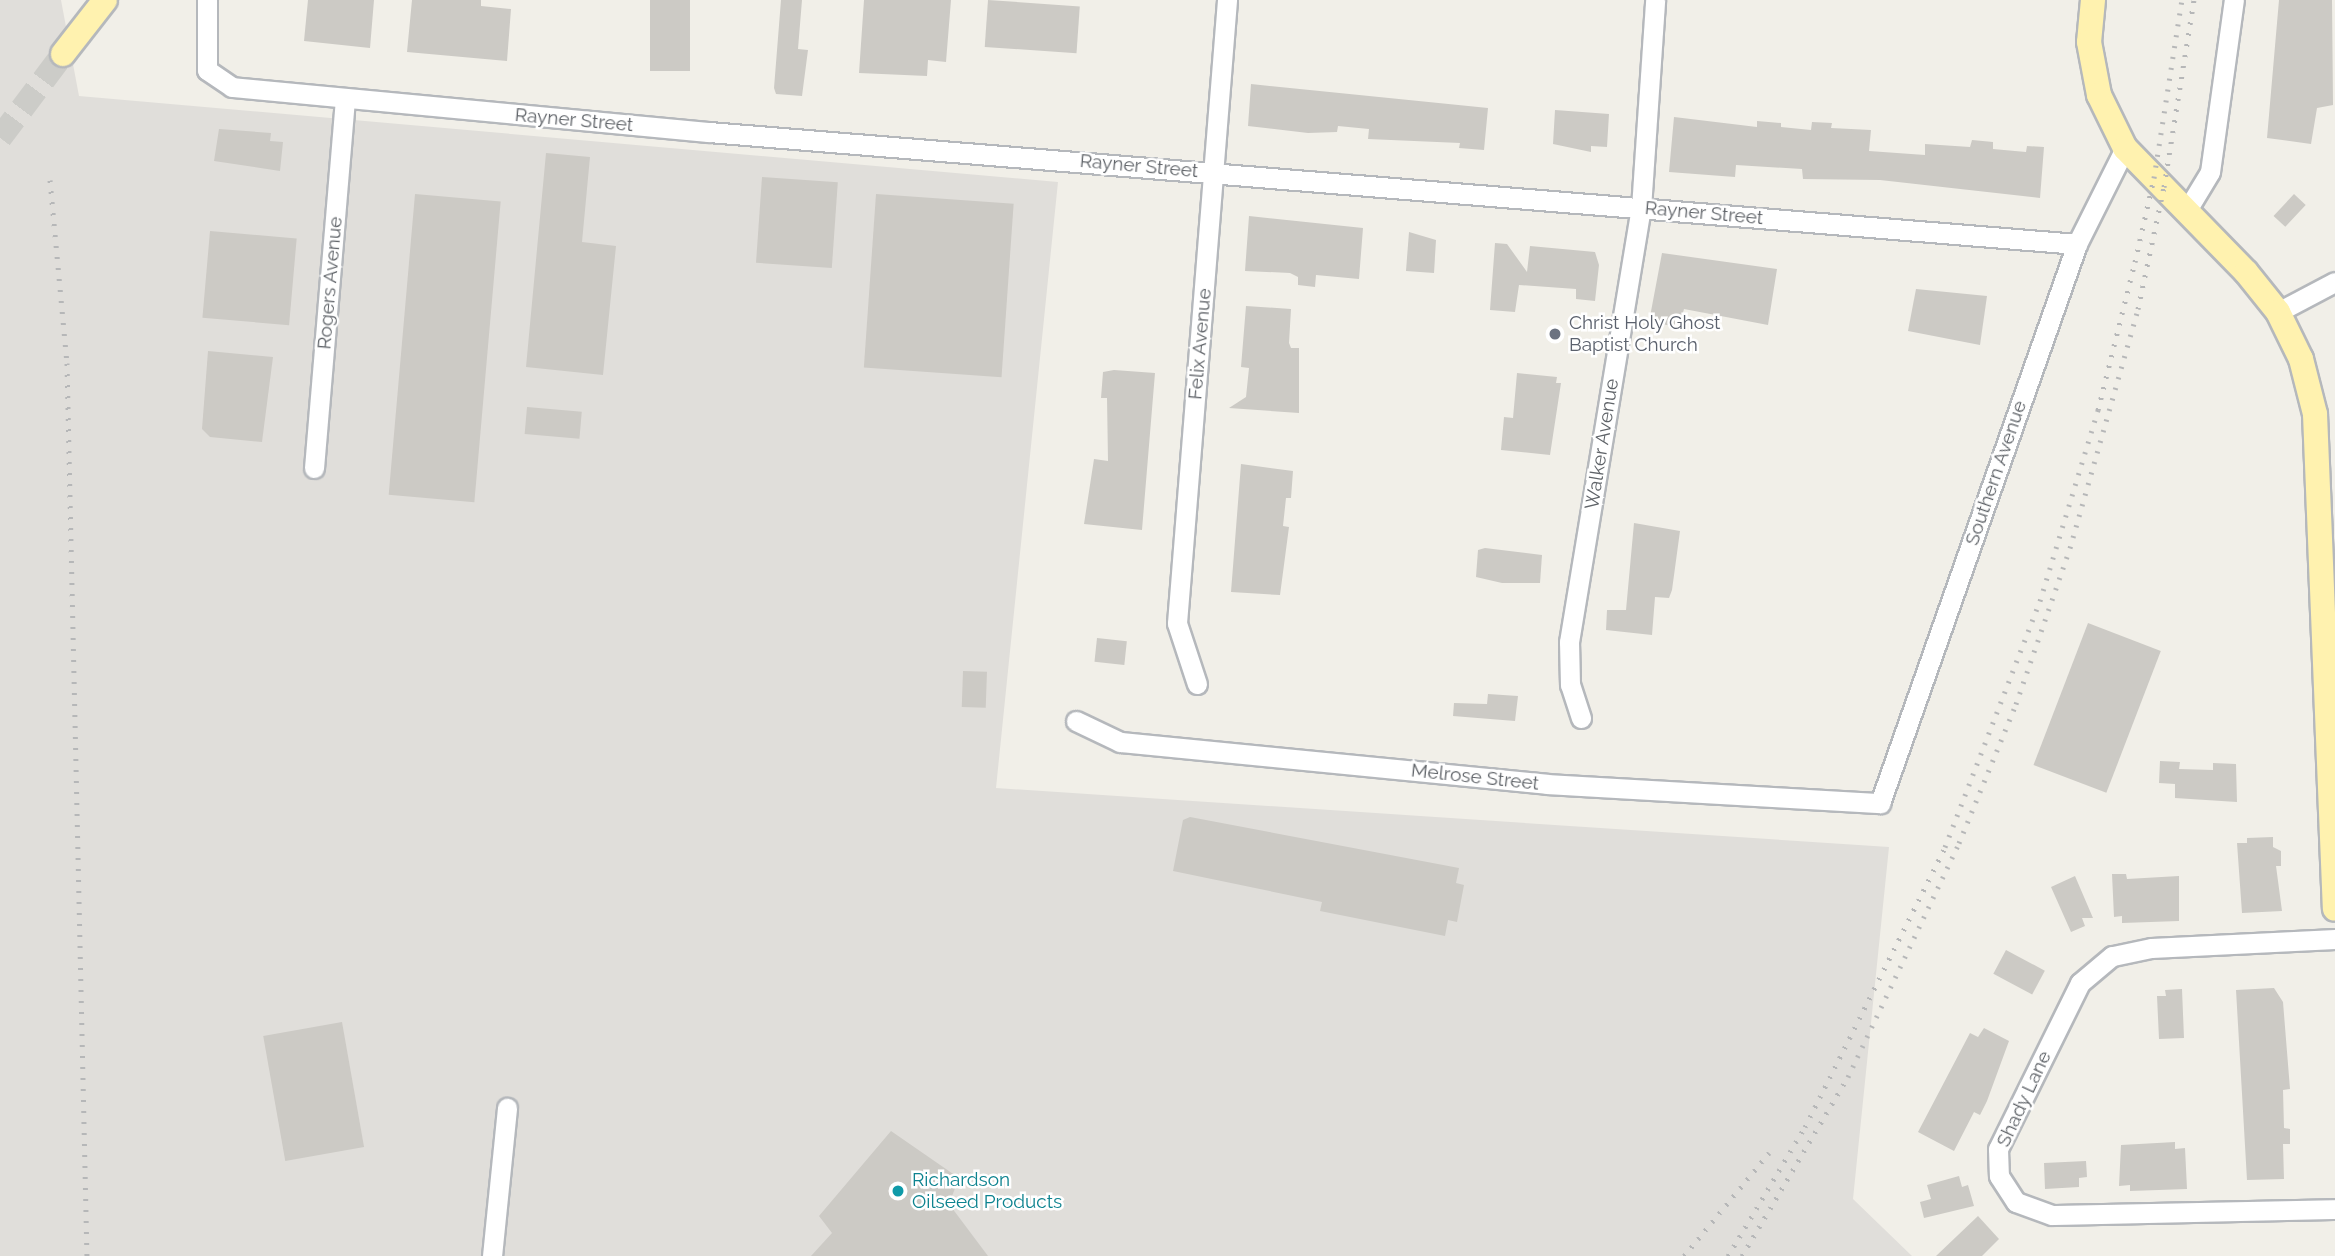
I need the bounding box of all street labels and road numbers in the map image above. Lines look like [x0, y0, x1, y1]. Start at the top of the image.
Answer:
street label: Rayner Street [514, 103, 634, 137]
street label: Rayner Street [1079, 149, 1199, 183]
street label: Rayner Street [1644, 196, 1764, 230]
street label: Rogers Avenue [313, 215, 347, 351]
street label: Felix Avenue [1184, 287, 1216, 401]
street label: Walker Avenue [1580, 376, 1624, 512]
street label: Southern Avenue [1960, 397, 2032, 549]
street label: Melrose Street [1410, 759, 1540, 795]
street label: Shady Lane [1992, 1047, 2056, 1151]

